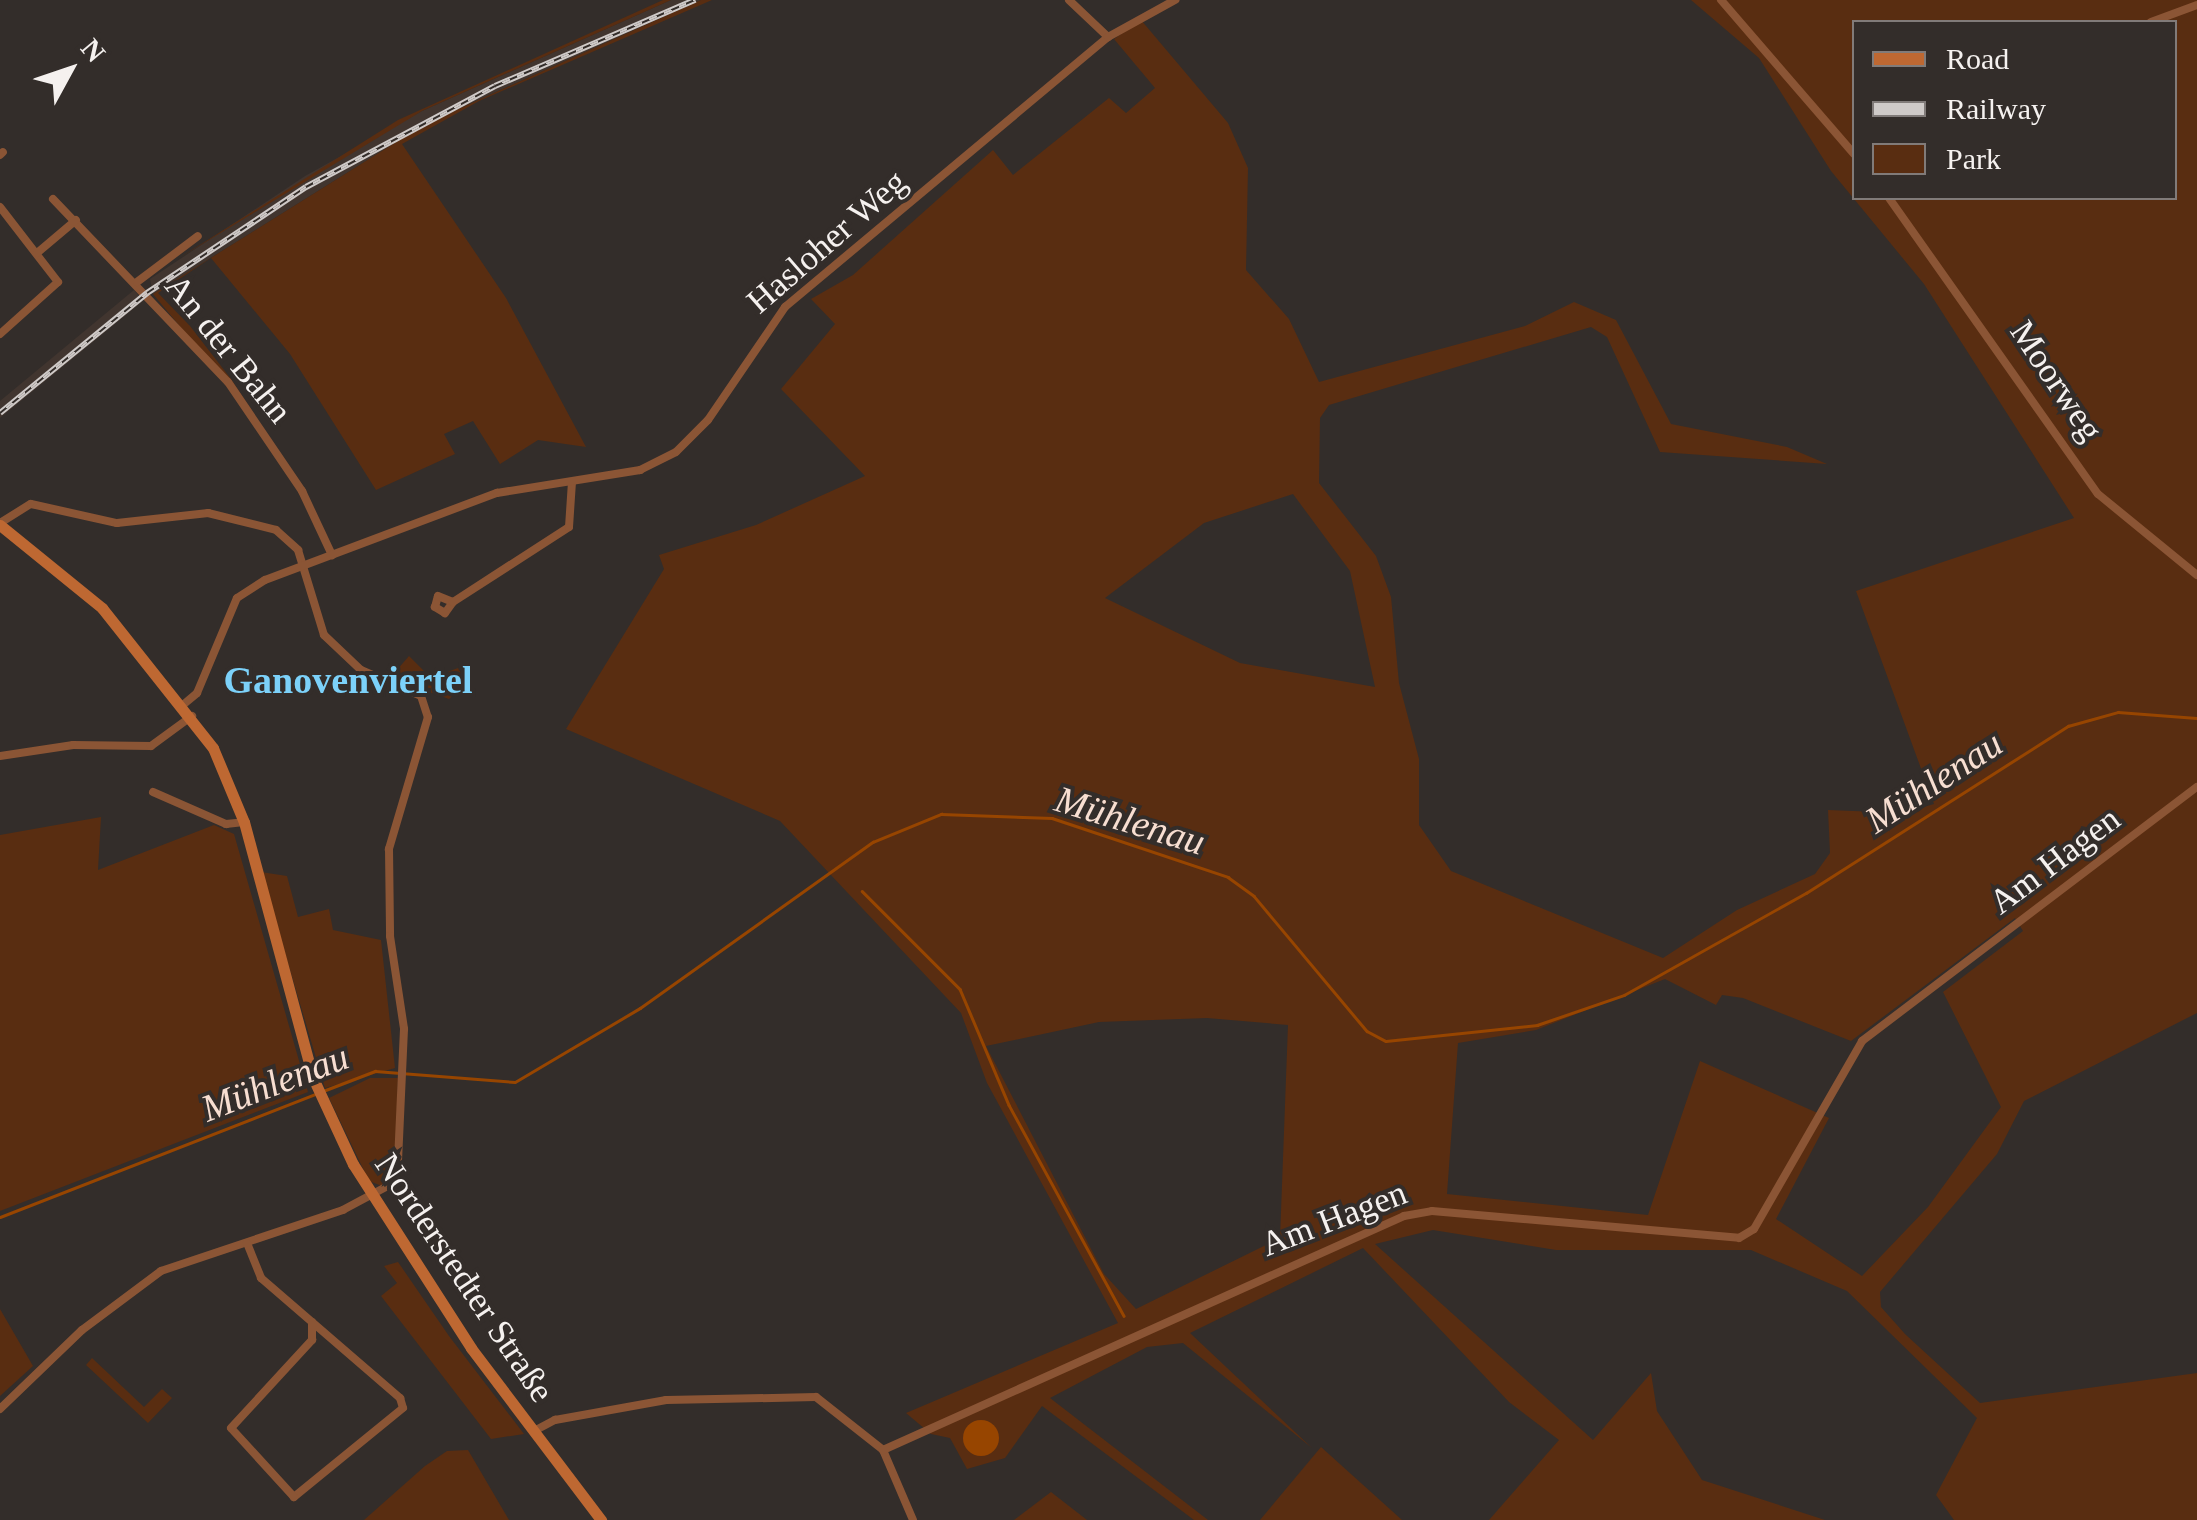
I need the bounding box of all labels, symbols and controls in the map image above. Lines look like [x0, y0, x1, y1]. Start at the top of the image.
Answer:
north arrow [20, 20, 120, 120]
legend [1852, 20, 2177, 200]
text: N [75, 33, 112, 68]
text: Road [1946, 42, 2009, 75]
text: Railway [1946, 92, 2046, 125]
text: Park [1946, 142, 2001, 175]
street label: Hasloher Weg [738, 161, 916, 323]
street label: An der Bahn [155, 266, 301, 432]
street label: Moorweg [2001, 313, 2111, 449]
district label: Ganovenviertel [223, 658, 473, 704]
water label: Mühlenau [1857, 721, 2011, 843]
water label: Mühlenau [1050, 777, 1210, 865]
street label: Am Hagen [1981, 798, 2129, 924]
water label: Mühlenau [195, 1034, 355, 1132]
street label: Norderstedter Straße [365, 1146, 563, 1410]
street label: Am Hagen [1255, 1172, 1413, 1266]

